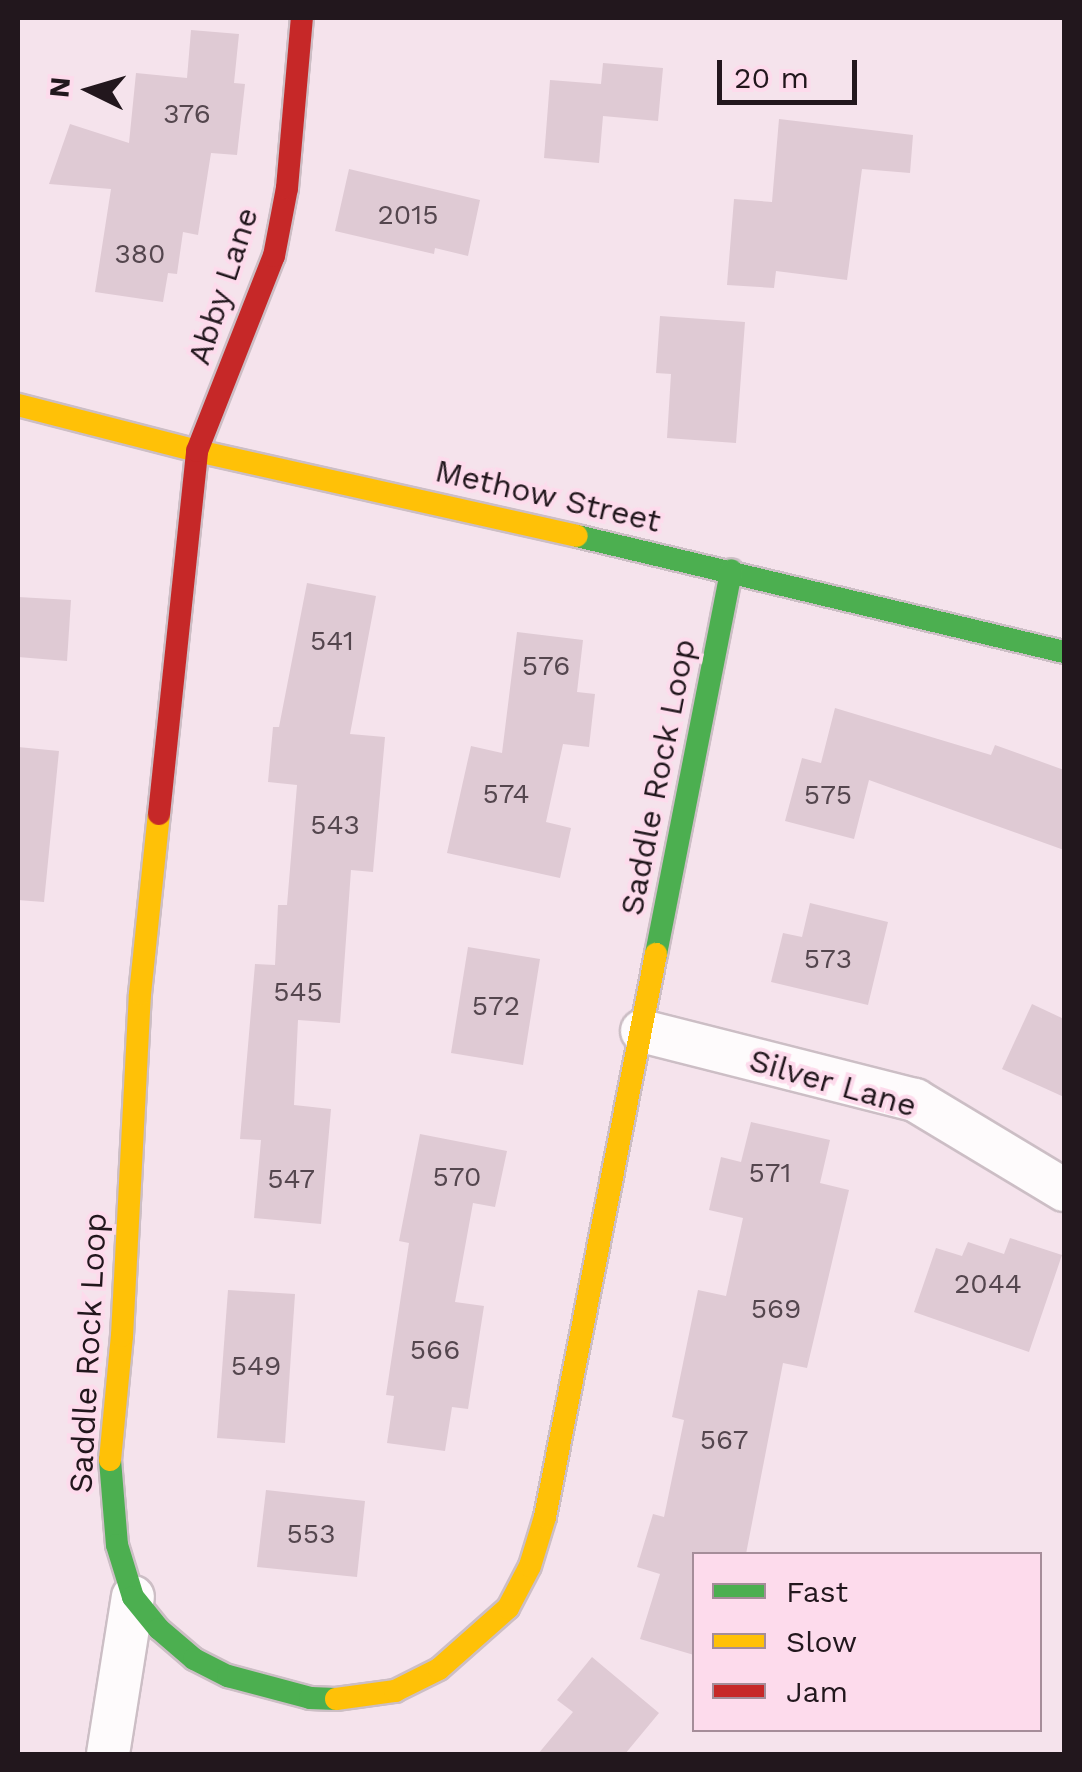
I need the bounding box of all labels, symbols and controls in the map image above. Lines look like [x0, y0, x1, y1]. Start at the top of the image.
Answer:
north arrow [40, 40, 140, 140]
scale bar [722, 40, 862, 102]
text: 20 m [734, 60, 809, 95]
text: N [42, 76, 77, 99]
house number: 376 [163, 97, 211, 131]
house number: 2015 [378, 198, 438, 232]
street label: Abby Lane [179, 202, 267, 370]
house number: 380 [115, 237, 165, 271]
street label: Methow Street [431, 451, 665, 541]
house number: 541 [310, 624, 354, 658]
street label: Saddle Rock Loop [612, 635, 704, 919]
house number: 576 [522, 649, 570, 683]
house number: 574 [482, 777, 530, 811]
house number: 575 [804, 778, 852, 812]
house number: 543 [310, 808, 360, 842]
house number: 573 [804, 942, 852, 976]
house number: 545 [273, 975, 323, 1009]
house number: 572 [472, 989, 520, 1023]
street label: Silver Lane [745, 1041, 921, 1125]
house number: 571 [749, 1156, 791, 1190]
house number: 570 [433, 1160, 481, 1194]
house number: 547 [267, 1162, 315, 1196]
street label: Saddle Rock Loop [61, 1211, 115, 1495]
house number: 2044 [954, 1267, 1022, 1301]
house number: 569 [751, 1292, 801, 1326]
house number: 566 [410, 1333, 460, 1367]
house number: 549 [231, 1349, 281, 1383]
house number: 567 [700, 1423, 748, 1457]
house number: 553 [287, 1517, 335, 1551]
legend [692, 1552, 1042, 1732]
text: Fast [786, 1574, 848, 1609]
text: Slow [786, 1624, 857, 1659]
text: Jam [786, 1674, 848, 1709]

